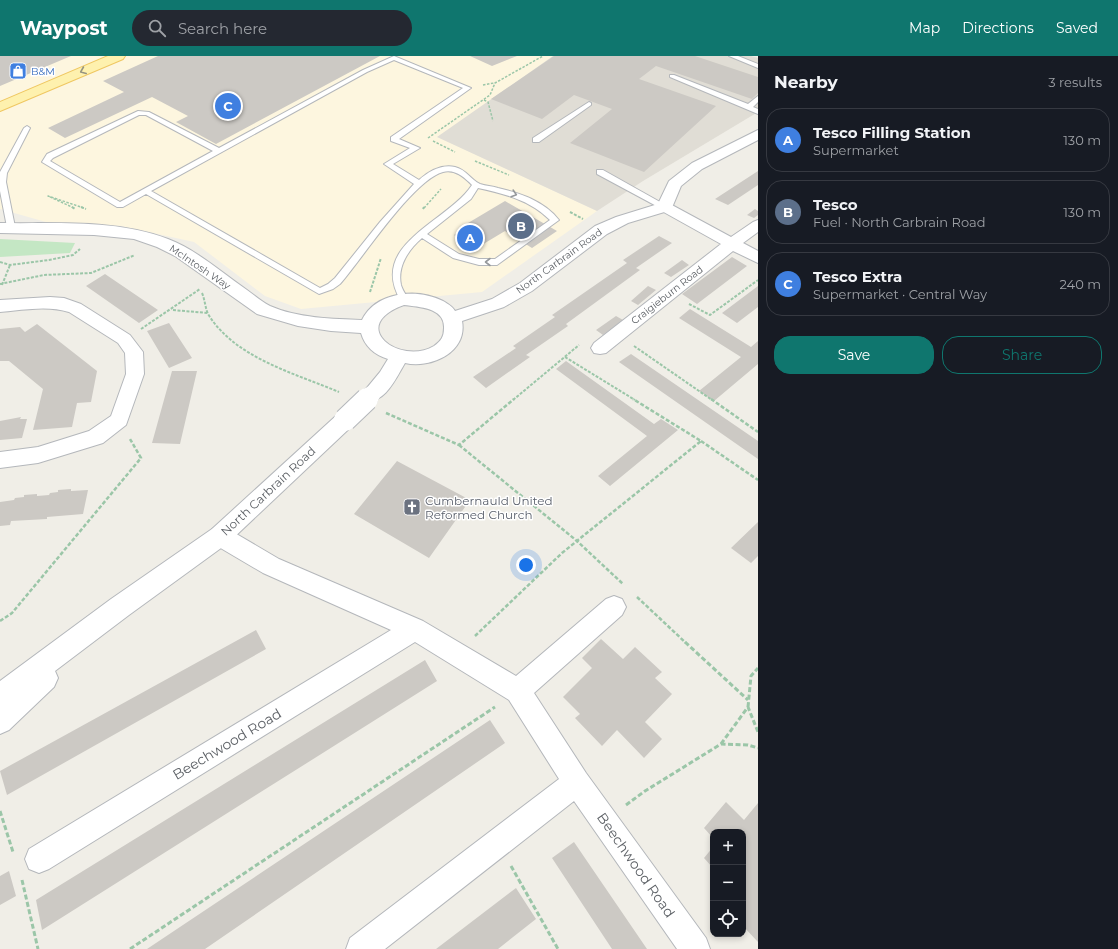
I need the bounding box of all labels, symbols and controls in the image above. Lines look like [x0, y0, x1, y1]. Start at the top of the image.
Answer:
search box [132, 10, 412, 46]
text: Waypost [20, 17, 108, 40]
icon: search [146, 17, 168, 39]
text: Search here [178, 19, 267, 38]
text: Map [909, 19, 940, 37]
text: Directions [962, 19, 1034, 37]
text: Saved [1056, 19, 1098, 37]
shop icon: B&M [8, 61, 28, 81]
place label: B&M [31, 65, 55, 78]
one-way arrow [79, 67, 86, 75]
text: Nearby [774, 72, 838, 92]
text: 3 results [1048, 74, 1102, 90]
pin: C [215, 91, 241, 121]
text: Tesco Filling Station [813, 123, 971, 142]
text: A [783, 132, 793, 148]
text: 130 m [1063, 132, 1101, 148]
text: Supermarket [813, 142, 899, 158]
one-way arrow [510, 189, 517, 198]
text: Tesco [813, 195, 857, 214]
text: B [783, 204, 793, 220]
text: 130 m [1063, 204, 1101, 220]
pin: B [508, 211, 534, 241]
text: Fuel · North Carbrain Road [813, 214, 986, 230]
pin: A [457, 223, 483, 253]
street label: North Carbrain Road [513, 225, 605, 297]
street label: McIntosh Way [167, 242, 234, 293]
one-way arrow [485, 258, 491, 266]
street label: Craigieburn Road [628, 263, 706, 327]
text: Tesco Extra [813, 267, 902, 286]
text: C [783, 276, 793, 292]
text: 240 m [1060, 276, 1101, 292]
text: Supermarket · Central Way [813, 286, 987, 302]
button: Save [774, 336, 934, 374]
button: Share [942, 336, 1102, 374]
street label: North Carbrain Road [218, 443, 318, 539]
place label: Cumbernauld United Reformed Church [425, 493, 553, 522]
church icon: Cumbernauld United Reformed Church [402, 497, 422, 517]
your location [516, 555, 536, 575]
street label: Beechwood Road [169, 704, 285, 784]
street label: Beechwood Road [593, 809, 679, 921]
map controls [710, 829, 746, 937]
button: + [710, 829, 746, 865]
button: − [710, 865, 746, 901]
button: locate [710, 901, 746, 937]

